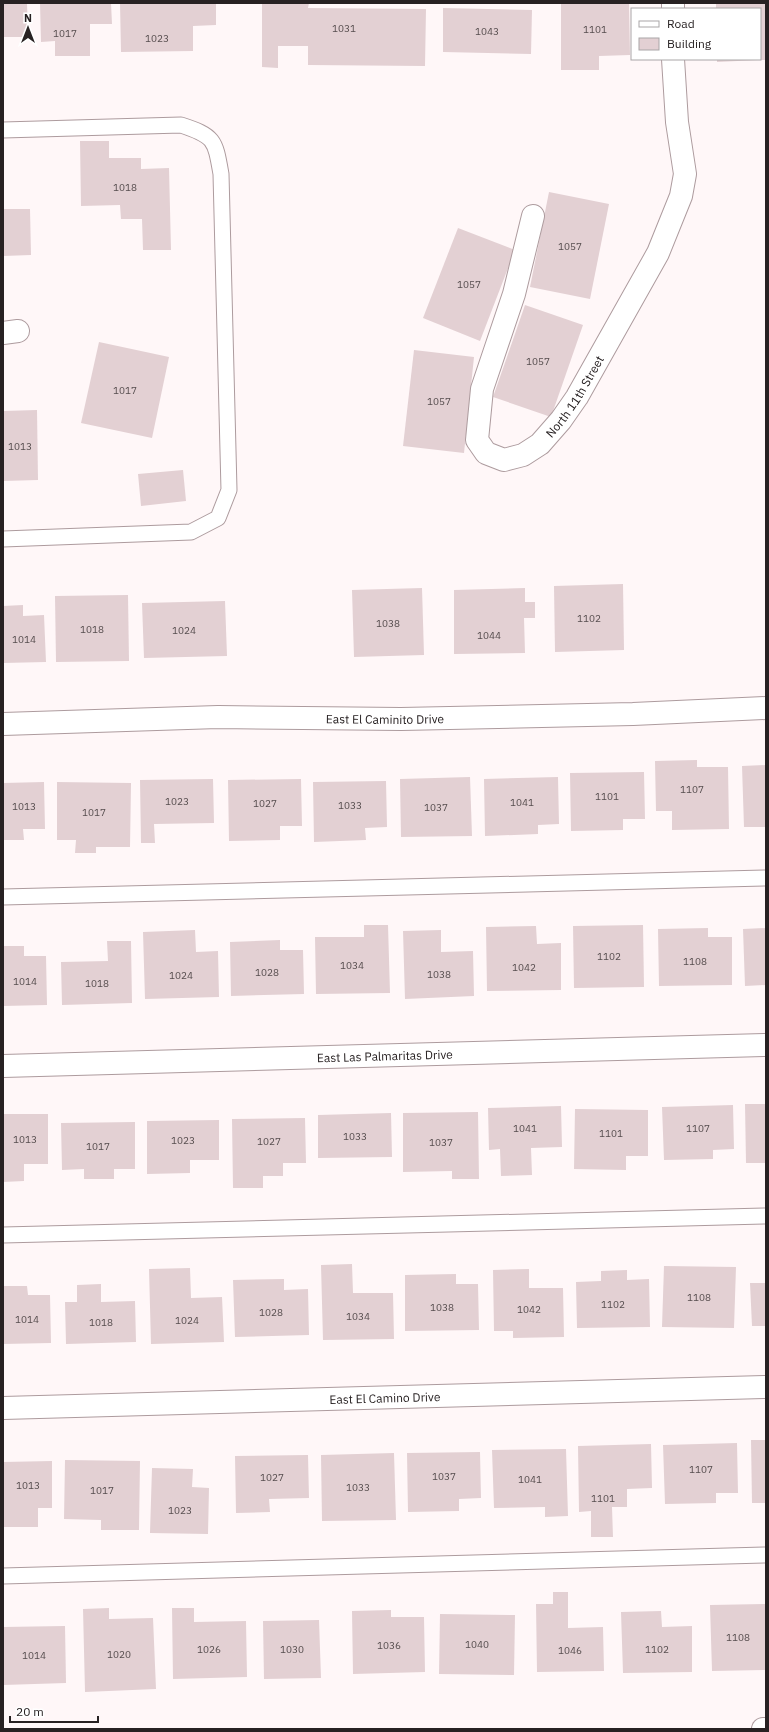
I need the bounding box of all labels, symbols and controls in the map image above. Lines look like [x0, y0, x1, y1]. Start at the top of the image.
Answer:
north arrow [8, 8, 48, 48]
legend [631, 8, 761, 60]
text: N [24, 11, 32, 25]
text: Road [667, 16, 695, 31]
house number: 1031 [332, 22, 356, 35]
house number: 1101 [583, 23, 607, 36]
house number: 1043 [475, 25, 499, 38]
house number: 1017 [53, 27, 77, 40]
house number: 1023 [145, 32, 169, 45]
text: Building [667, 36, 712, 51]
house number: 1018 [113, 181, 137, 194]
house number: 1057 [558, 240, 582, 253]
house number: 1057 [457, 278, 481, 291]
street label: North 11th Street [542, 353, 606, 440]
house number: 1057 [526, 355, 550, 368]
house number: 1017 [113, 384, 137, 397]
house number: 1057 [427, 395, 451, 408]
house number: 1013 [8, 440, 32, 453]
house number: 1102 [577, 612, 601, 625]
house number: 1038 [376, 617, 400, 630]
house number: 1018 [80, 623, 104, 636]
house number: 1024 [172, 624, 196, 637]
house number: 1044 [477, 629, 501, 642]
house number: 1014 [12, 633, 36, 646]
street label: East El Caminito Drive [326, 711, 445, 727]
house number: 1107 [680, 783, 704, 796]
house number: 1101 [595, 790, 619, 803]
house number: 1023 [165, 795, 189, 808]
house number: 1041 [510, 796, 534, 809]
house number: 1027 [253, 797, 277, 810]
house number: 1033 [338, 799, 362, 812]
house number: 1013 [12, 800, 36, 813]
house number: 1037 [424, 801, 448, 814]
house number: 1017 [82, 806, 106, 819]
house number: 1102 [597, 950, 621, 963]
house number: 1108 [683, 955, 707, 968]
house number: 1034 [340, 959, 364, 972]
house number: 1042 [512, 961, 536, 974]
house number: 1028 [255, 966, 279, 979]
house number: 1038 [427, 968, 451, 981]
house number: 1024 [169, 969, 193, 982]
house number: 1014 [13, 975, 37, 988]
house number: 1018 [85, 977, 109, 990]
street label: East Las Palmaritas Drive [317, 1046, 453, 1065]
house number: 1041 [513, 1122, 537, 1135]
house number: 1107 [686, 1122, 710, 1135]
house number: 1101 [599, 1127, 623, 1140]
house number: 1033 [343, 1130, 367, 1143]
house number: 1013 [13, 1133, 37, 1146]
house number: 1023 [171, 1134, 195, 1147]
house number: 1027 [257, 1135, 281, 1148]
house number: 1037 [429, 1136, 453, 1149]
house number: 1017 [86, 1140, 110, 1153]
house number: 1108 [687, 1291, 711, 1304]
house number: 1102 [601, 1298, 625, 1311]
house number: 1038 [430, 1301, 454, 1314]
house number: 1042 [517, 1303, 541, 1316]
house number: 1028 [259, 1306, 283, 1319]
house number: 1034 [346, 1310, 370, 1323]
house number: 1014 [15, 1313, 39, 1326]
house number: 1024 [175, 1314, 199, 1327]
house number: 1018 [89, 1316, 113, 1329]
street label: East El Camino Drive [329, 1388, 441, 1407]
house number: 1107 [689, 1463, 713, 1476]
house number: 1037 [432, 1470, 456, 1483]
house number: 1027 [260, 1471, 284, 1484]
house number: 1041 [518, 1473, 542, 1486]
house number: 1013 [16, 1479, 40, 1492]
house number: 1033 [346, 1481, 370, 1494]
house number: 1017 [90, 1484, 114, 1497]
house number: 1101 [591, 1492, 615, 1505]
house number: 1023 [168, 1504, 192, 1517]
house number: 1108 [726, 1631, 750, 1644]
house number: 1040 [465, 1638, 489, 1651]
house number: 1036 [377, 1639, 401, 1652]
house number: 1026 [197, 1643, 221, 1656]
house number: 1030 [280, 1643, 304, 1656]
house number: 1102 [645, 1643, 669, 1656]
house number: 1046 [558, 1644, 582, 1657]
house number: 1020 [107, 1648, 131, 1661]
house number: 1014 [22, 1649, 46, 1662]
scale bar [10, 1698, 98, 1724]
text: 20 m [16, 1704, 44, 1719]

